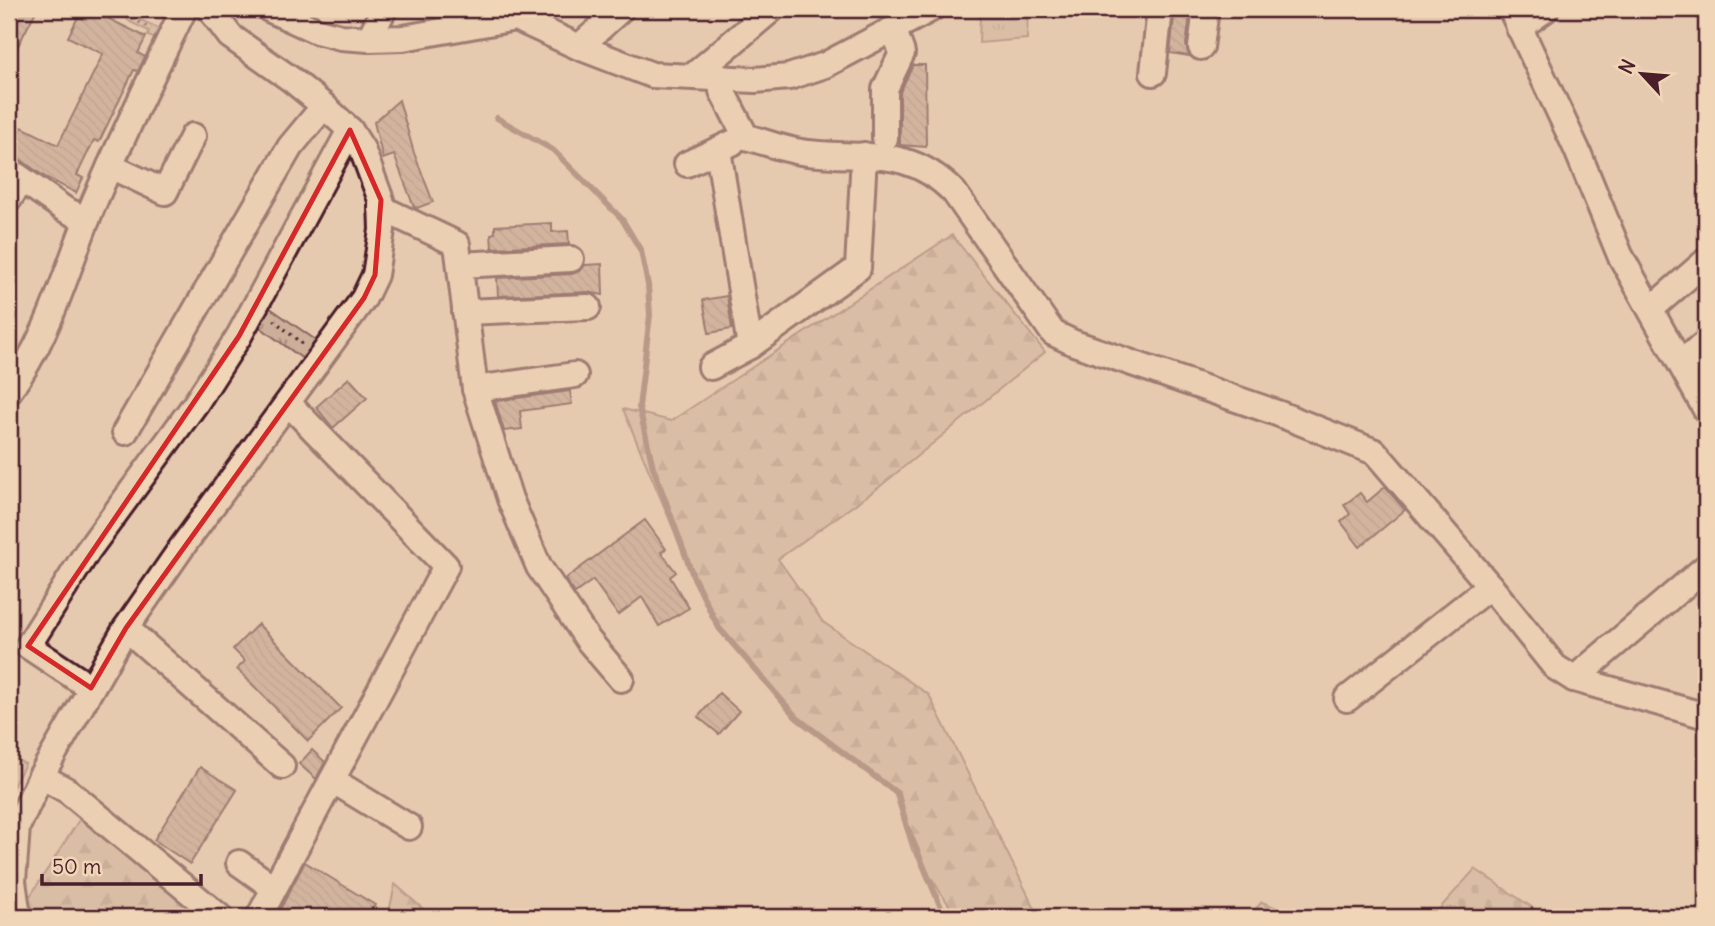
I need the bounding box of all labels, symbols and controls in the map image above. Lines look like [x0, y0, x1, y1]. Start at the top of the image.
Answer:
north arrow [1606, 38, 1676, 108]
text: N [1613, 55, 1640, 78]
scale bar [42, 842, 201, 886]
text: 50 m [52, 853, 101, 880]

